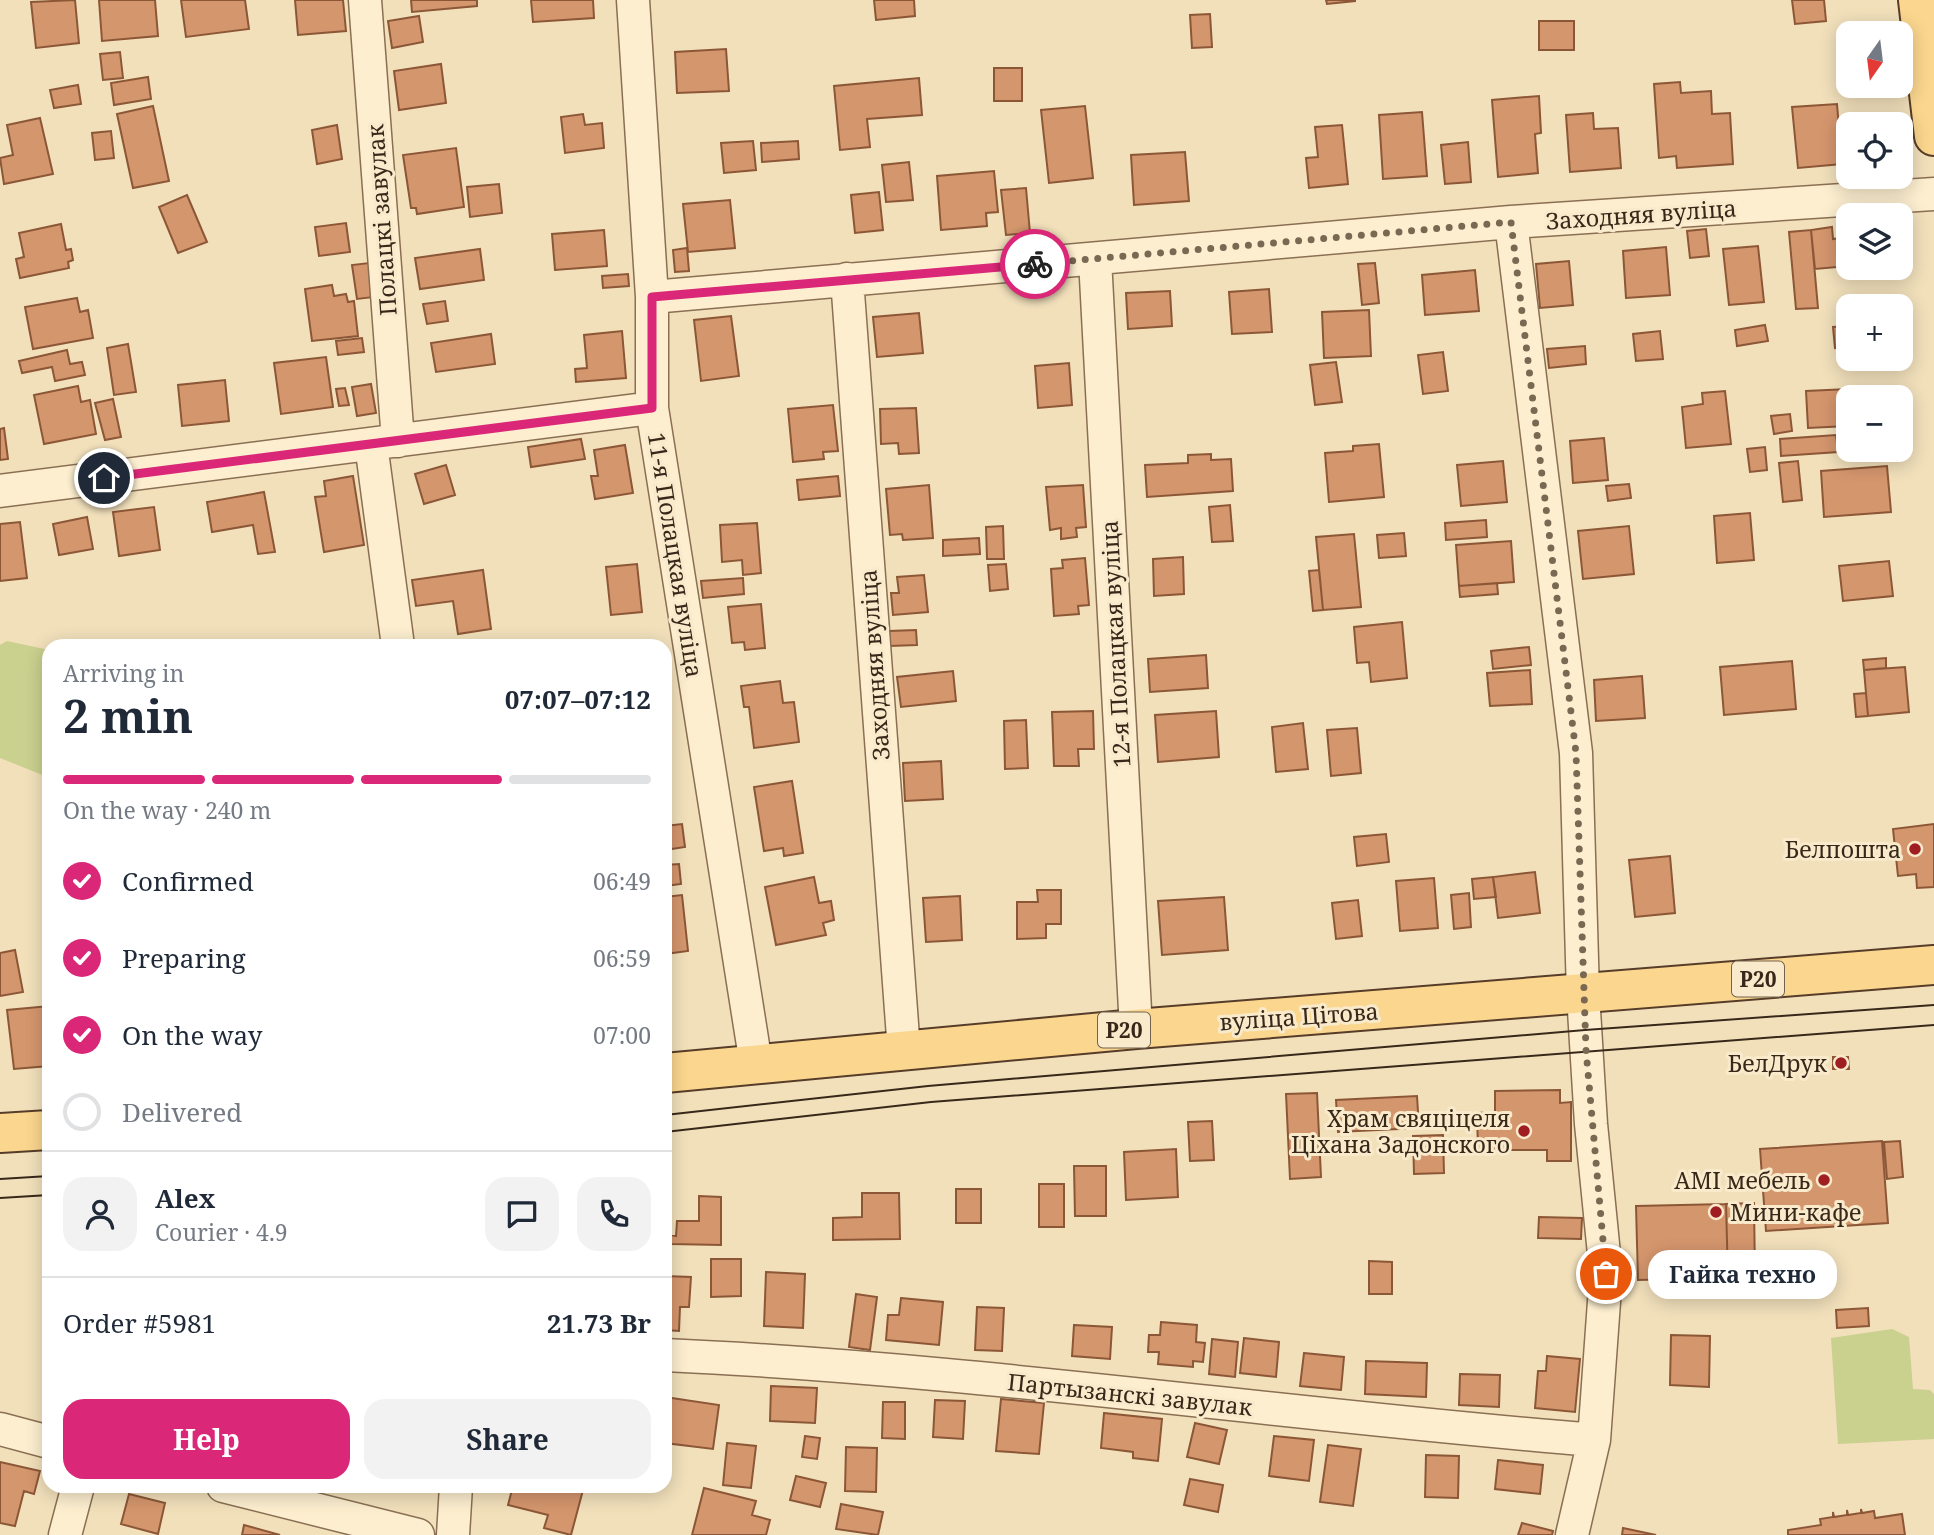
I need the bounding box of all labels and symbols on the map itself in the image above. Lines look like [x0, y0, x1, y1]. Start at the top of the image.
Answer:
north arrow [1836, 21, 1913, 98]
street label: Полацкі завулак [358, 123, 404, 317]
street label: Заходняя вуліца [1544, 191, 1738, 237]
courier [1000, 229, 1070, 299]
street label: 11-я Полацкая вуліца [641, 430, 711, 680]
pin [74, 448, 134, 508]
street label: 12-я Полацкая вуліца [1093, 519, 1137, 769]
street label: Заходняя вуліца [851, 568, 897, 762]
place label: Белпошта [1785, 833, 1901, 865]
marker: Белпошта [1907, 841, 1923, 857]
road number: Р20 [1732, 962, 1784, 996]
street label: вуліца Цітова [1218, 994, 1380, 1038]
road number: Р20 [1098, 1012, 1150, 1048]
place label: БелДрук [1728, 1047, 1827, 1079]
marker: БелДрук [1833, 1055, 1849, 1071]
place label: Храм свяціцеля Ціхана Задонского [1291, 1102, 1510, 1160]
marker: Храм свяціцеля Ціхана Задонского [1516, 1123, 1532, 1139]
place label: AMI мебель [1674, 1164, 1810, 1196]
marker: AMI мебель [1816, 1172, 1832, 1188]
place label: Мини-кафе [1730, 1196, 1861, 1228]
marker: Мини-кафе [1708, 1204, 1724, 1220]
pin [1576, 1244, 1636, 1304]
callout: Гайка техно [1648, 1250, 1837, 1298]
street label: Партызанскі завулак [1006, 1365, 1254, 1423]

